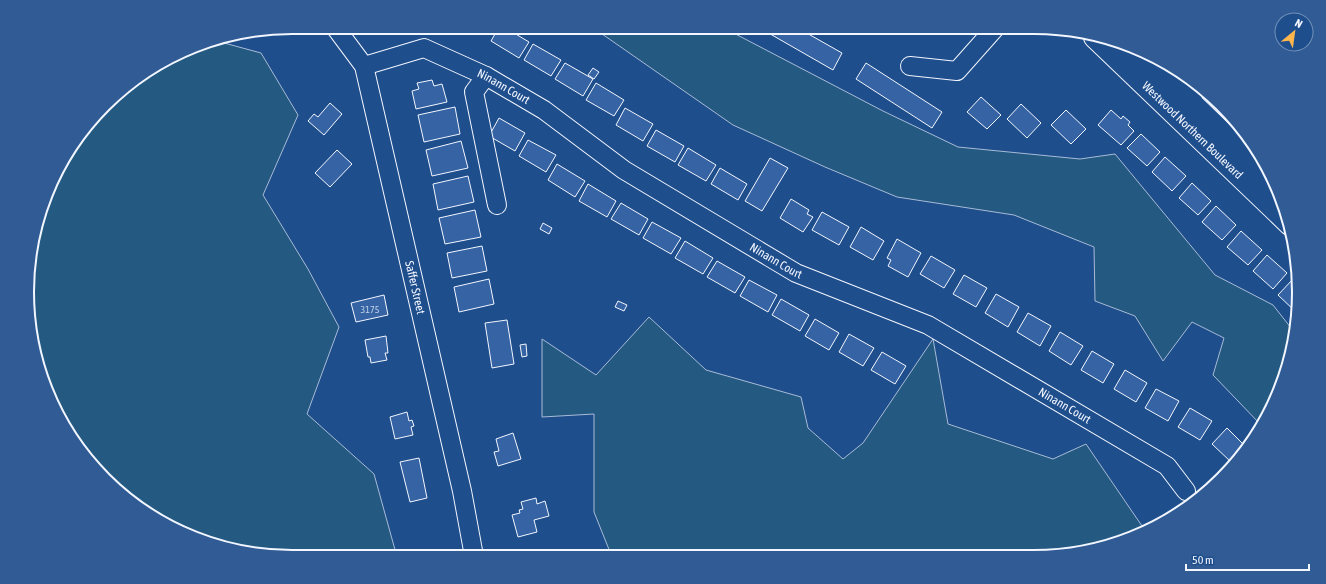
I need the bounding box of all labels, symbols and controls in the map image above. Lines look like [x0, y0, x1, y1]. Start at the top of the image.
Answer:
north arrow [1274, 12, 1314, 52]
text: N [1293, 16, 1305, 30]
street label: Ninann Court [475, 66, 533, 107]
street label: Westwood Northern Boulevard [1139, 79, 1246, 182]
street label: Ninann Court [747, 240, 804, 282]
street label: Saffer Street [402, 260, 428, 316]
house number: 3175 [361, 304, 380, 315]
street label: Ninann Court [1036, 385, 1094, 427]
scale bar [1186, 546, 1309, 572]
text: 50 m [1192, 553, 1214, 567]

